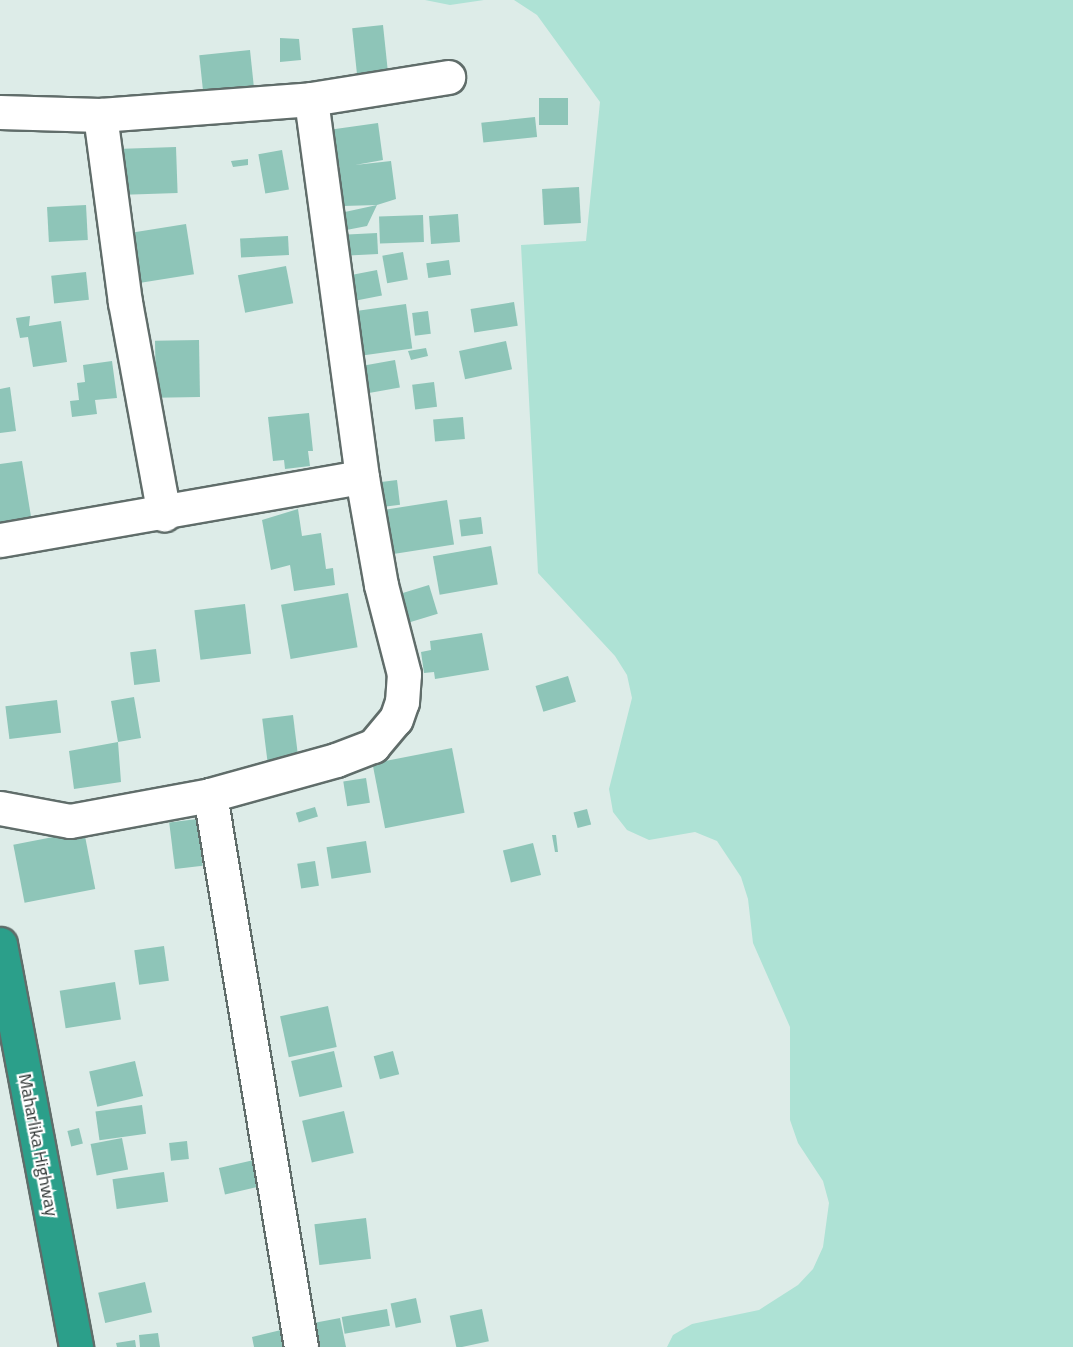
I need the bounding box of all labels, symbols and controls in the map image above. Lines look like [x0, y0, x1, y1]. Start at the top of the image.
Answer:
street label: Maharlika Highway [14, 1072, 62, 1218]

